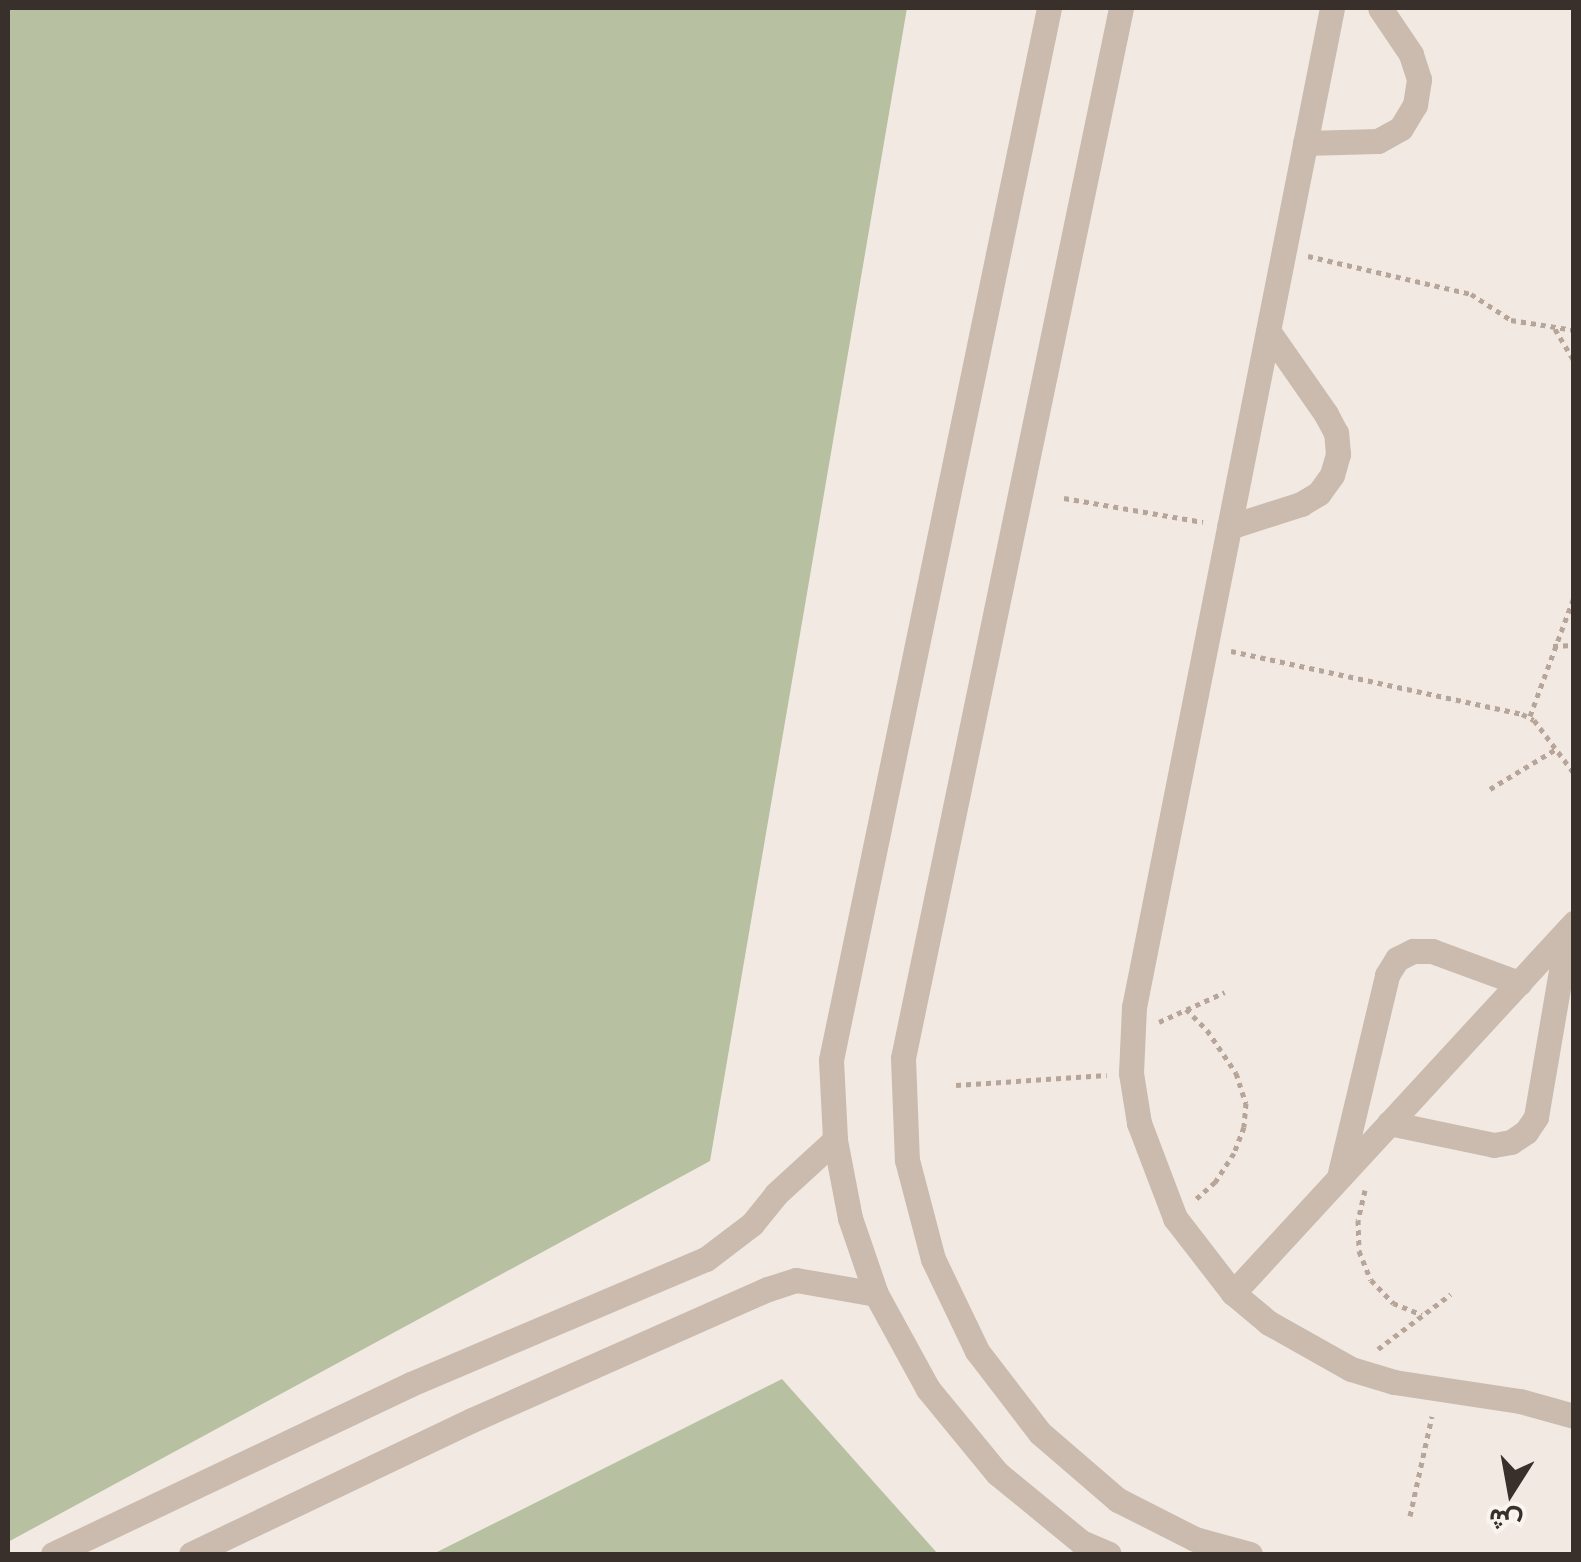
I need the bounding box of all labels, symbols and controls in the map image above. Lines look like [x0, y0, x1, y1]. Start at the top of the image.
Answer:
north arrow [1461, 1442, 1561, 1542]
text: ش [1485, 1501, 1525, 1543]

